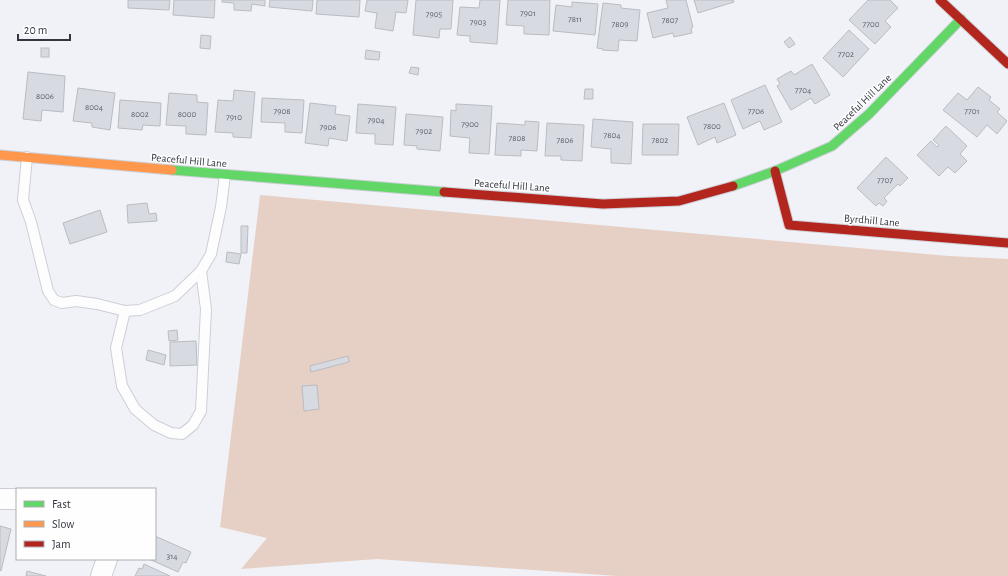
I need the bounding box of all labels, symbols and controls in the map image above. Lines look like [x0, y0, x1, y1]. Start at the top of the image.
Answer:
house number: 7901 [520, 9, 536, 18]
house number: 7905 [426, 10, 442, 19]
house number: 7811 [568, 15, 582, 24]
scale bar [18, 16, 70, 42]
house number: 7807 [662, 16, 679, 25]
house number: 7903 [470, 18, 487, 27]
house number: 7809 [611, 20, 629, 29]
house number: 7700 [862, 20, 880, 29]
text: 20 m [24, 24, 47, 36]
house number: 7702 [838, 50, 854, 59]
street label: Peaceful Hill Lane [831, 72, 893, 133]
house number: 7704 [795, 86, 812, 95]
house number: 8006 [36, 92, 54, 101]
house number: 8004 [85, 103, 104, 112]
house number: 7908 [273, 107, 291, 116]
house number: 7706 [748, 107, 764, 116]
house number: 7701 [964, 107, 980, 116]
house number: 8002 [131, 110, 149, 119]
house number: 8000 [178, 110, 197, 119]
house number: 7910 [226, 113, 242, 122]
house number: 7904 [367, 116, 385, 125]
house number: 7900 [461, 120, 479, 129]
house number: 7800 [703, 122, 721, 131]
house number: 7906 [320, 123, 336, 132]
house number: 7902 [416, 127, 432, 136]
house number: 7804 [603, 131, 621, 140]
house number: 7808 [508, 134, 526, 143]
house number: 7806 [556, 136, 574, 145]
house number: 7802 [652, 136, 668, 145]
street label: Peaceful Hill Lane [151, 152, 227, 169]
house number: 7707 [877, 176, 893, 185]
street label: Peaceful Hill Lane [474, 177, 550, 194]
street label: Byrdhill Lane [844, 213, 900, 228]
legend [16, 488, 156, 560]
text: Fast [52, 498, 71, 510]
text: Slow [52, 518, 74, 530]
text: Jam [52, 538, 71, 550]
house number: 314 [166, 552, 178, 561]

